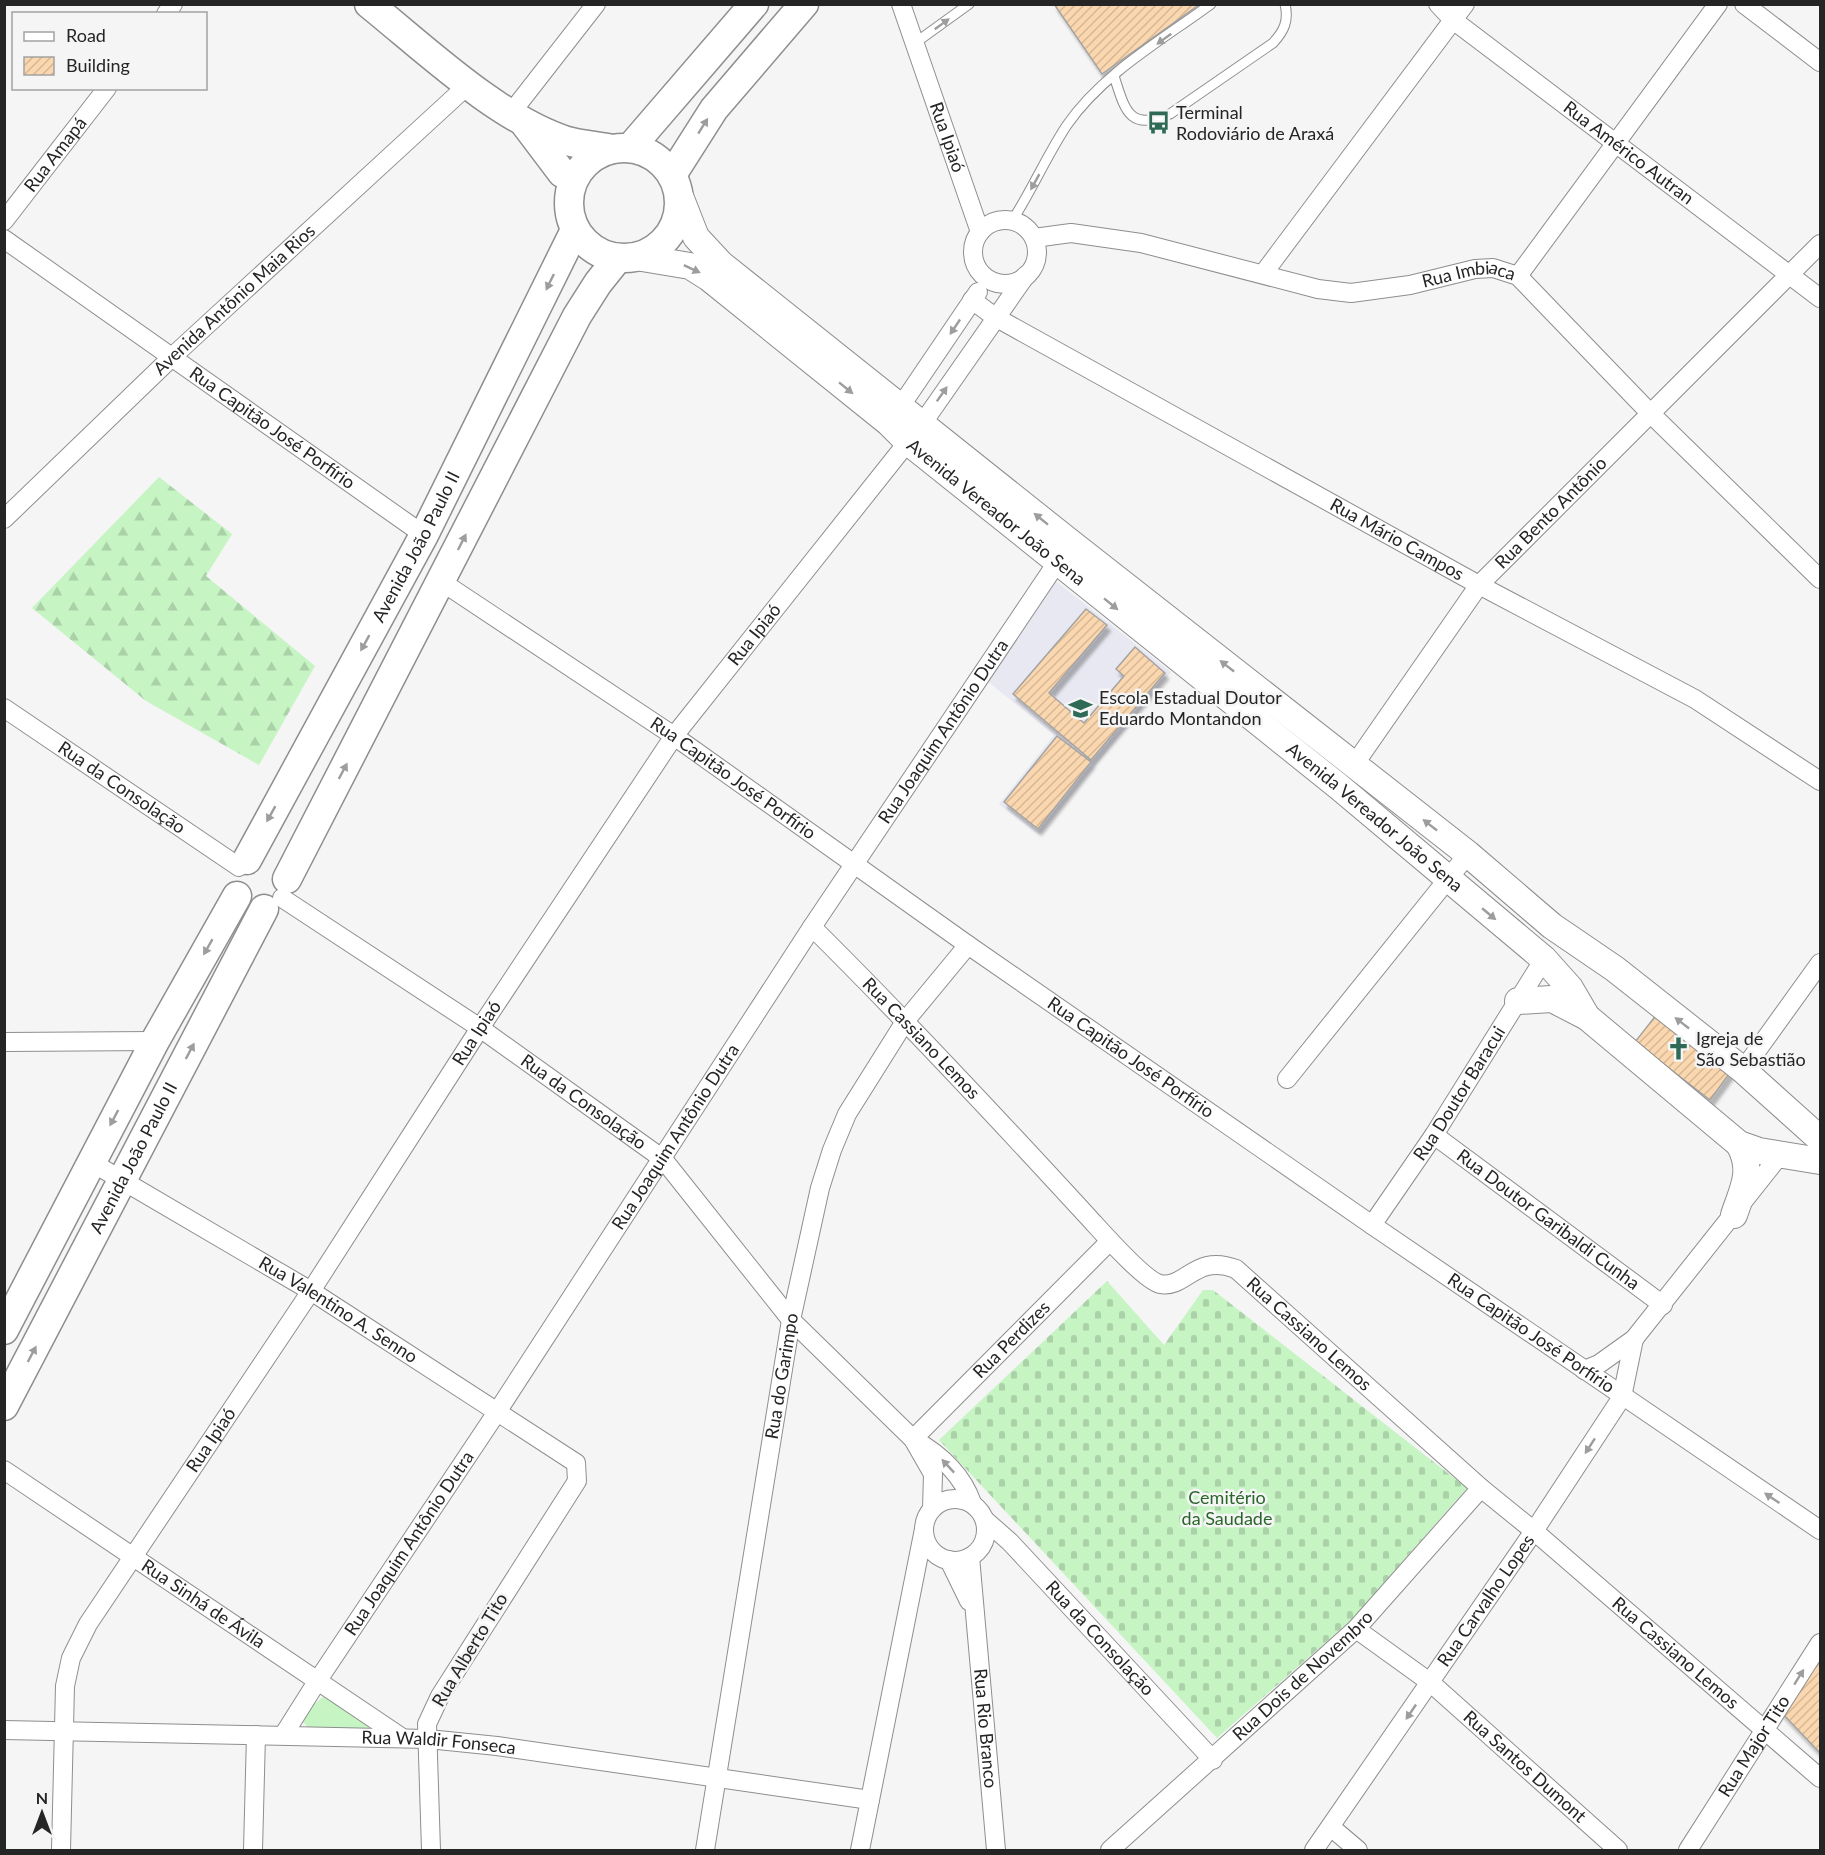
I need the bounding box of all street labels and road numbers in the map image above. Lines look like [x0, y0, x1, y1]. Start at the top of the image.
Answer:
street label: Rua Américo Autran [1559, 96, 1699, 209]
street label: Rua Ipiaó [926, 99, 970, 175]
street label: Rua Amapá [19, 112, 91, 196]
street label: Avenida Antônio Maia Rios [148, 219, 319, 379]
street label: Rua Imbiaca [1419, 255, 1518, 292]
street label: Rua Capitão José Porfírio [186, 361, 360, 493]
street label: Avenida Vereador João Sena [903, 433, 1091, 590]
street label: Rua Bento Antônio [1490, 452, 1611, 573]
street label: Avenida João Paulo II [367, 467, 464, 626]
street label: Rua Mário Campos [1327, 493, 1468, 585]
street label: Rua Ipiaó [722, 599, 785, 670]
street label: Rua Joaquim Antônio Dutra [873, 635, 1012, 827]
street label: Rua Capitão José Porfírio [647, 711, 821, 843]
street label: Rua da Consolação [54, 736, 190, 838]
street label: Avenida Vereador João Sena [1282, 737, 1468, 896]
street label: Rua Cassiano Lemos [858, 972, 985, 1103]
street label: Rua Capitão José Porfírio [1044, 992, 1219, 1122]
street label: Rua Ipiaó [447, 996, 505, 1069]
street label: Rua Doutor Baracui [1408, 1022, 1509, 1164]
street label: Rua Joaquim Antônio Dutra [606, 1039, 743, 1233]
street label: Rua da Consolação [517, 1049, 651, 1154]
street label: Avenida João Paulo II [84, 1078, 181, 1237]
street label: Rua Doutor Garibaldi Cunha [1453, 1144, 1644, 1294]
street label: Rua Valentino A. Senno [255, 1251, 422, 1367]
street label: Rua Capitão José Porfírio [1444, 1268, 1619, 1397]
street label: Rua Cassiano Lemos [1242, 1272, 1377, 1395]
street label: Rua Perdizes [968, 1296, 1054, 1382]
street label: Rua do Garimpo [760, 1311, 802, 1441]
street label: Rua Ipiaó [181, 1403, 240, 1476]
street label: Rua Joaquim Antônio Dutra [339, 1447, 478, 1639]
street label: Rua Carvalho Lopes [1432, 1530, 1539, 1670]
street label: Rua Sinhá de Ávila [138, 1554, 270, 1652]
street label: Rua da Consolação [1042, 1576, 1159, 1700]
street label: Rua Alberto Tito [427, 1589, 512, 1710]
street label: Rua Cassiano Lemos [1608, 1592, 1744, 1713]
street label: Rua Dois de Novembro [1227, 1606, 1377, 1745]
street label: Rua Rio Branco [970, 1667, 1002, 1789]
street label: Rua Major Tito [1713, 1691, 1794, 1801]
street label: Rua Santos Dumont [1459, 1705, 1592, 1827]
street label: Rua Waldir Fonseca [361, 1726, 518, 1759]

